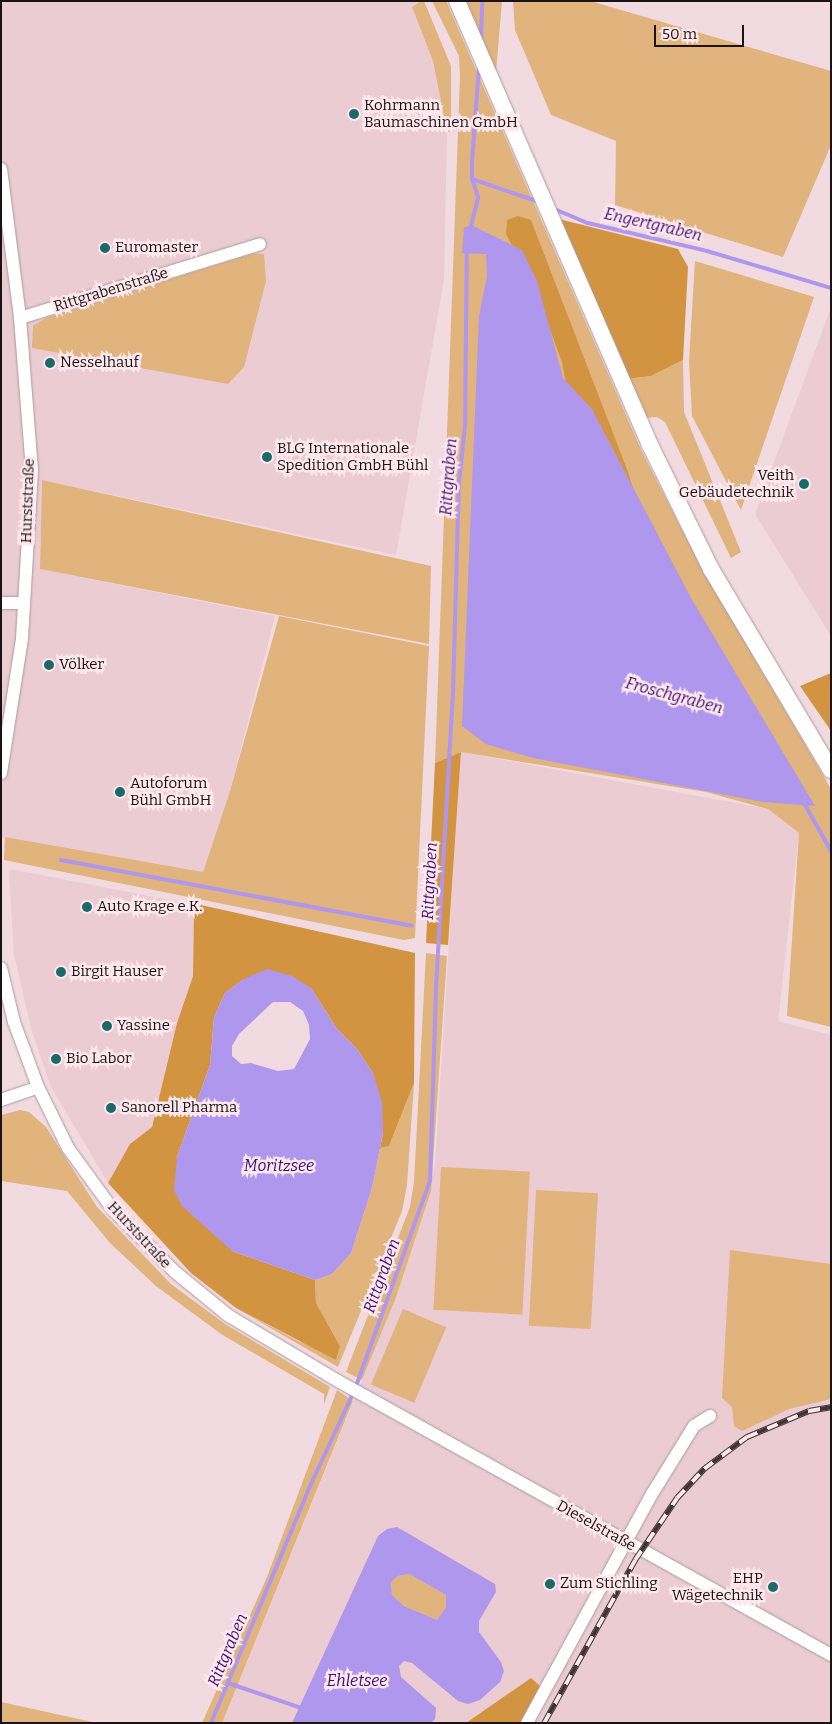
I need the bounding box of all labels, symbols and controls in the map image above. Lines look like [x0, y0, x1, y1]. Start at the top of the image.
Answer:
scale bar [657, 15, 747, 47]
text: 50 m [662, 25, 697, 43]
place label: Kohrmann Baumaschinen GmbH [364, 96, 518, 131]
marker: Kohrmann Baumaschinen GmbH [348, 108, 360, 120]
water label: Engertgraben [602, 204, 704, 246]
place label: Euromaster [115, 239, 198, 257]
marker: Euromaster [99, 242, 111, 254]
street label: Rittgrabenstraße [52, 264, 170, 316]
place label: Nesselhauf [60, 354, 139, 372]
marker: Nesselhauf [44, 357, 56, 369]
water label: Rittgraben [437, 438, 461, 516]
place label: BLG Internationale Spedition GmbH Bühl [277, 439, 428, 474]
marker: BLG Internationale Spedition GmbH Bühl [261, 451, 273, 463]
street label: Hurststraße [18, 458, 38, 544]
place label: Veith Gebäudetechnik [679, 466, 794, 501]
marker: Veith Gebäudetechnik [798, 478, 810, 490]
place label: Völker [59, 656, 104, 674]
marker: Völker [43, 659, 55, 671]
water label: Froschgraben [623, 674, 725, 718]
place label: Autoforum Bühl GmbH [130, 774, 211, 809]
marker: Autoforum Bühl GmbH [114, 786, 126, 798]
water label: Rittgraben [418, 842, 442, 920]
place label: Auto Krage e.K. [97, 898, 202, 916]
marker: Auto Krage e.K. [81, 901, 93, 913]
place label: Birgit Hauser [71, 963, 163, 981]
marker: Birgit Hauser [55, 966, 67, 978]
place label: Yassine [117, 1017, 170, 1035]
marker: Yassine [101, 1020, 113, 1032]
place label: Bio Labor [66, 1050, 132, 1068]
marker: Bio Labor [50, 1053, 62, 1065]
place label: Sanorell Pharma [121, 1099, 237, 1117]
marker: Sanorell Pharma [105, 1102, 117, 1114]
water label: Moritzsee [244, 1156, 314, 1176]
street label: Hurststraße [103, 1198, 175, 1272]
water label: Rittgraben [360, 1236, 404, 1316]
street label: Dieselstraße [553, 1497, 639, 1555]
place label: EHP Wägetechnik [672, 1569, 763, 1604]
place label: Zum Stichling [560, 1575, 658, 1593]
marker: Zum Stichling [544, 1578, 556, 1590]
marker: EHP Wägetechnik [767, 1581, 779, 1593]
water label: Rittgraben [204, 1611, 252, 1689]
water label: Ehletsee [327, 1671, 387, 1691]

